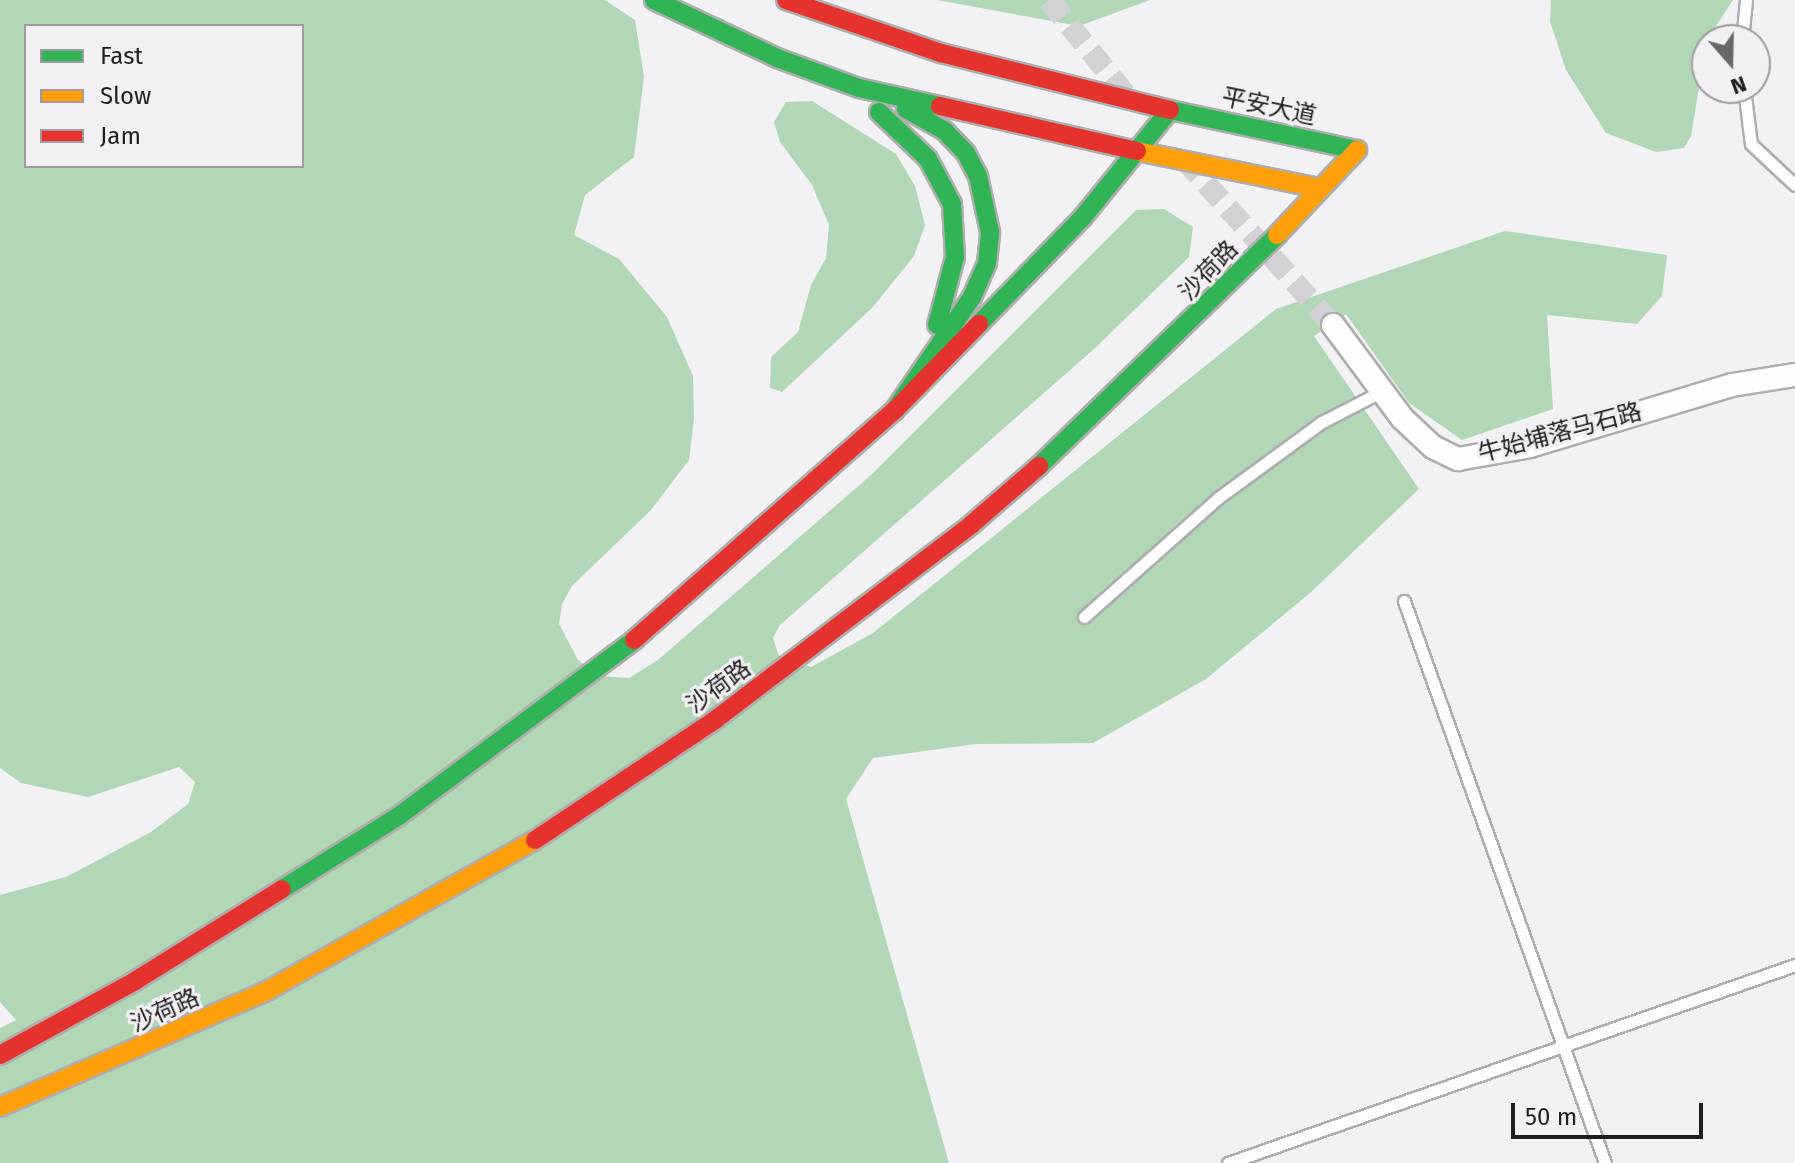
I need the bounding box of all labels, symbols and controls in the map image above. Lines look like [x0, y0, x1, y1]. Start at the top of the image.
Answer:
legend [24, 24, 304, 168]
north arrow [1691, 24, 1771, 104]
text: Fast [100, 42, 143, 70]
text: N [1727, 70, 1750, 100]
text: Slow [100, 82, 151, 110]
street label: 平安大道 [1219, 83, 1319, 131]
text: Jam [100, 122, 141, 150]
street label: 沙荷路 [1174, 235, 1244, 307]
street label: 牛始埔落马石路 [1475, 397, 1645, 469]
street label: 沙荷路 [681, 654, 757, 720]
street label: 沙荷路 [126, 983, 204, 1039]
scale bar [1515, 1087, 1707, 1137]
text: 50 m [1525, 1103, 1577, 1131]

